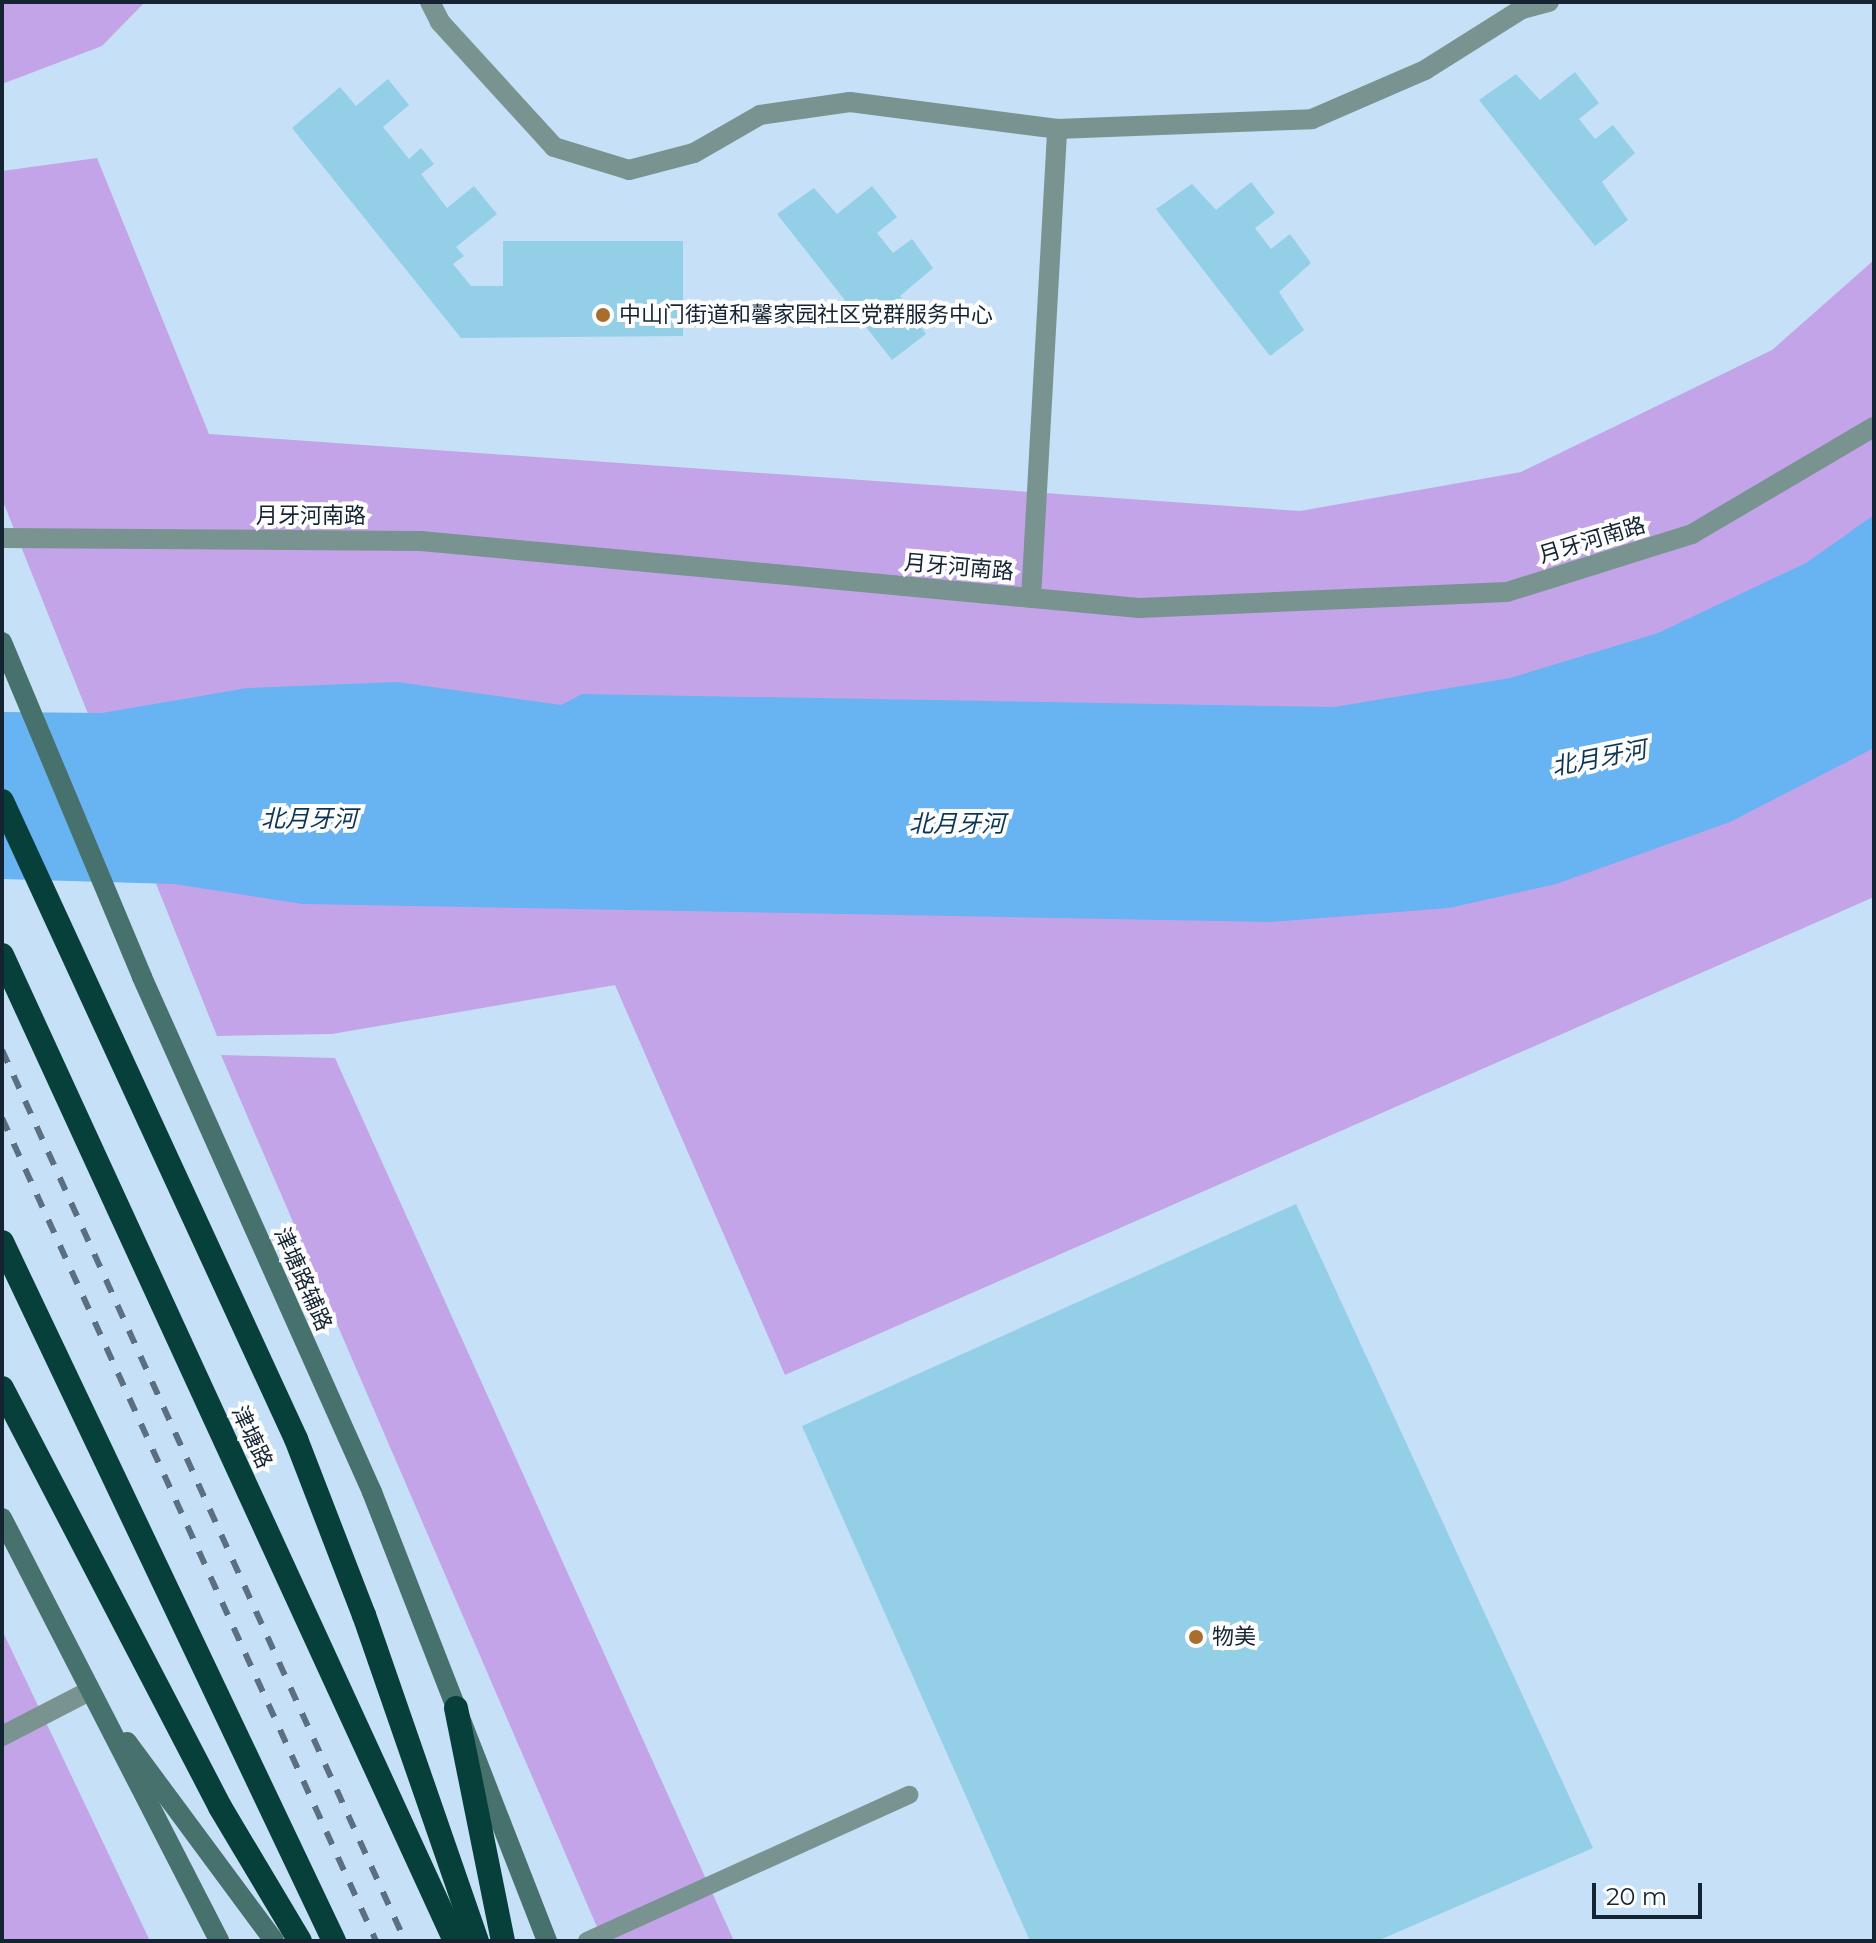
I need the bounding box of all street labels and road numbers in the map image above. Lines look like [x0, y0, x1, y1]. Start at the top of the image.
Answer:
street label: 月牙河南路 [256, 503, 366, 529]
street label: 月牙河南路 [1536, 511, 1648, 569]
street label: 月牙河南路 [903, 549, 1015, 585]
street label: 津塘路辅路 [269, 1223, 337, 1335]
street label: 津塘路 [226, 1402, 278, 1472]

